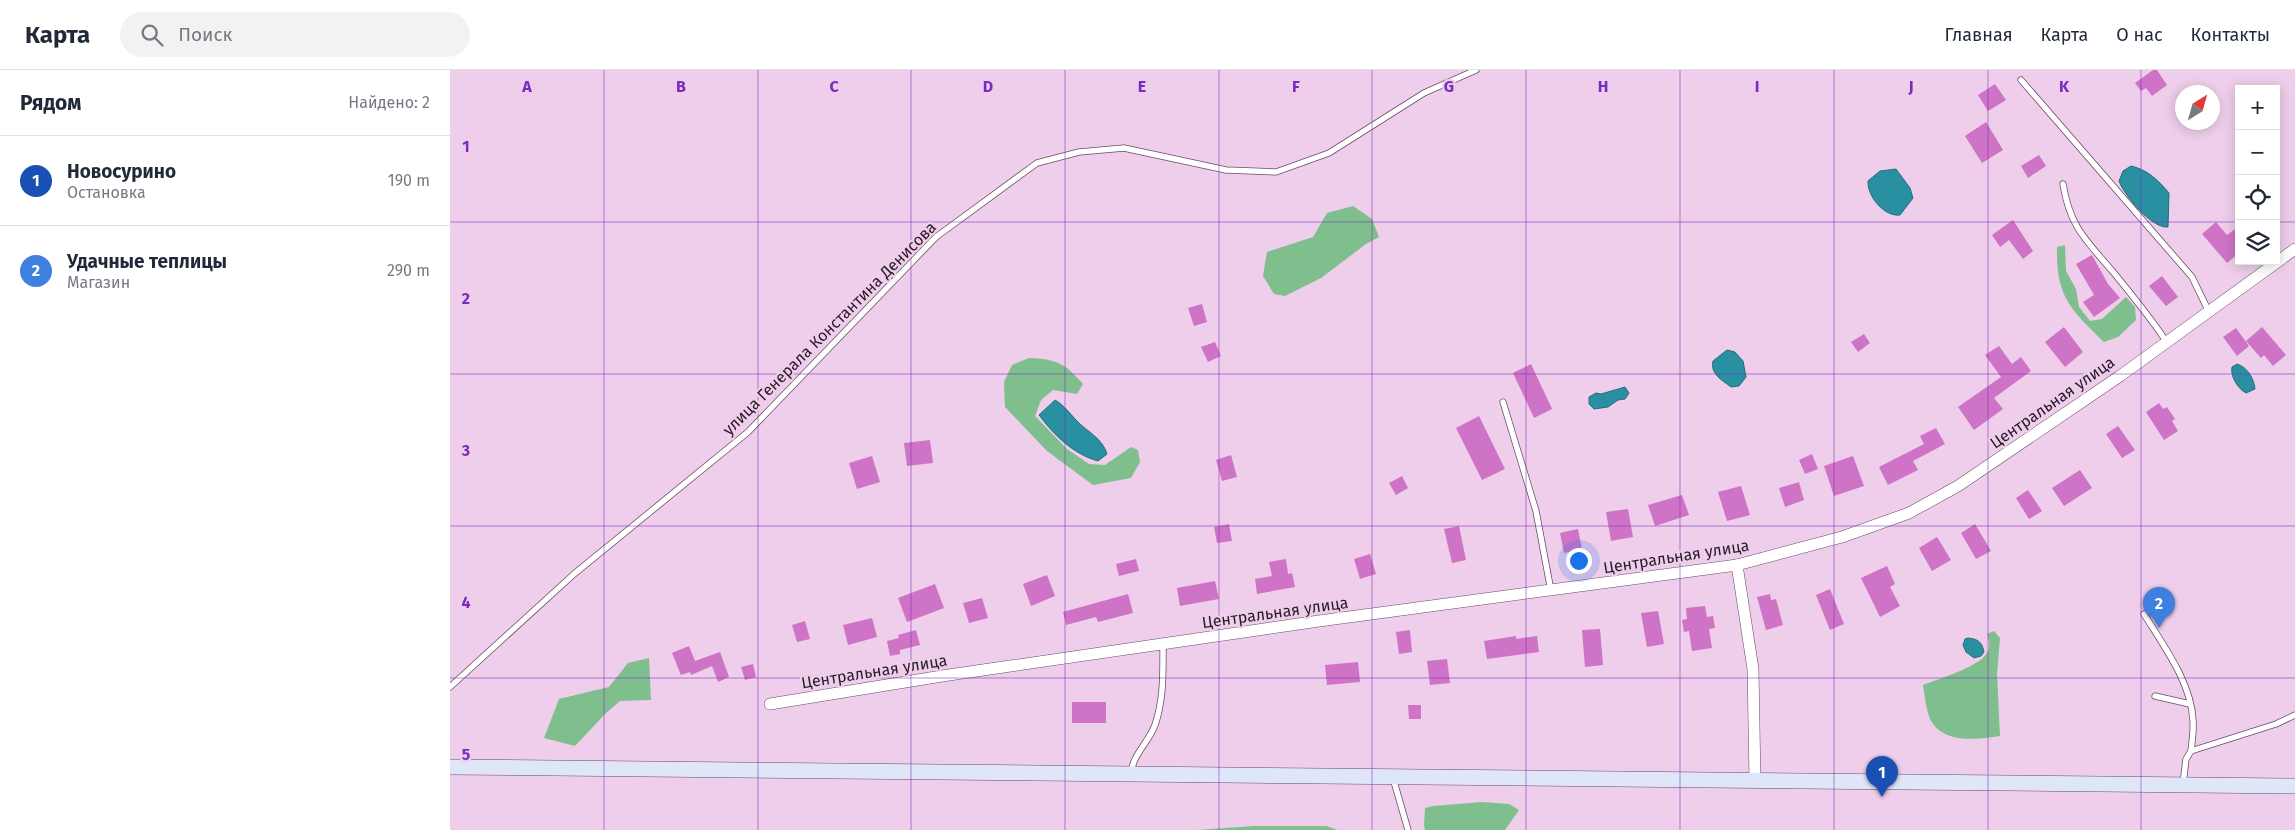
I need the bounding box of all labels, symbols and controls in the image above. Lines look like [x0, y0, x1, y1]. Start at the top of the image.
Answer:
search box [120, 12, 470, 57]
text: Карта [25, 21, 90, 49]
icon: search [138, 21, 166, 49]
text: Поиск [178, 23, 232, 46]
text: Главная [1945, 24, 2013, 46]
text: Карта [2041, 24, 2088, 46]
text: О нас [2116, 24, 2163, 46]
text: Контакты [2191, 24, 2270, 46]
text: A [521, 77, 532, 96]
text: B [676, 77, 686, 96]
text: C [829, 77, 839, 96]
text: D [983, 77, 993, 96]
text: E [1138, 77, 1146, 96]
text: F [1292, 77, 1300, 96]
text: G [1444, 77, 1454, 96]
text: H [1598, 77, 1608, 96]
text: I [1755, 77, 1759, 96]
text: J [1907, 77, 1914, 96]
text: K [2059, 77, 2070, 96]
north arrow [2175, 85, 2220, 130]
map controls [2235, 85, 2280, 265]
button: + [2235, 85, 2280, 130]
text: Рядом [20, 90, 81, 116]
text: Найдено: 2 [348, 93, 430, 112]
button: − [2235, 130, 2280, 175]
text: 1 [462, 137, 470, 156]
text: Новосурино [67, 160, 176, 183]
text: 1 [32, 171, 40, 190]
text: 190 m [388, 171, 430, 190]
button: locate [2235, 175, 2280, 220]
text: Остановка [67, 183, 146, 202]
street label: улица Генерала Константина Денисова [719, 218, 940, 439]
button: layers [2235, 220, 2280, 265]
text: Удачные теплицы [67, 250, 227, 273]
text: 2 [32, 261, 40, 280]
text: 290 m [387, 261, 430, 280]
text: Магазин [67, 273, 130, 292]
text: 2 [462, 289, 470, 308]
street label: Центральная улица [1986, 352, 2118, 452]
text: 3 [461, 441, 470, 460]
street label: Центральная улица [1602, 536, 1750, 577]
your location [1566, 548, 1592, 574]
pin: 2 [2143, 587, 2175, 628]
text: 4 [461, 593, 471, 612]
street label: Центральная улица [1201, 593, 1349, 632]
street label: Центральная улица [800, 651, 948, 692]
text: 5 [462, 745, 471, 764]
pin: 1 [1866, 756, 1898, 797]

